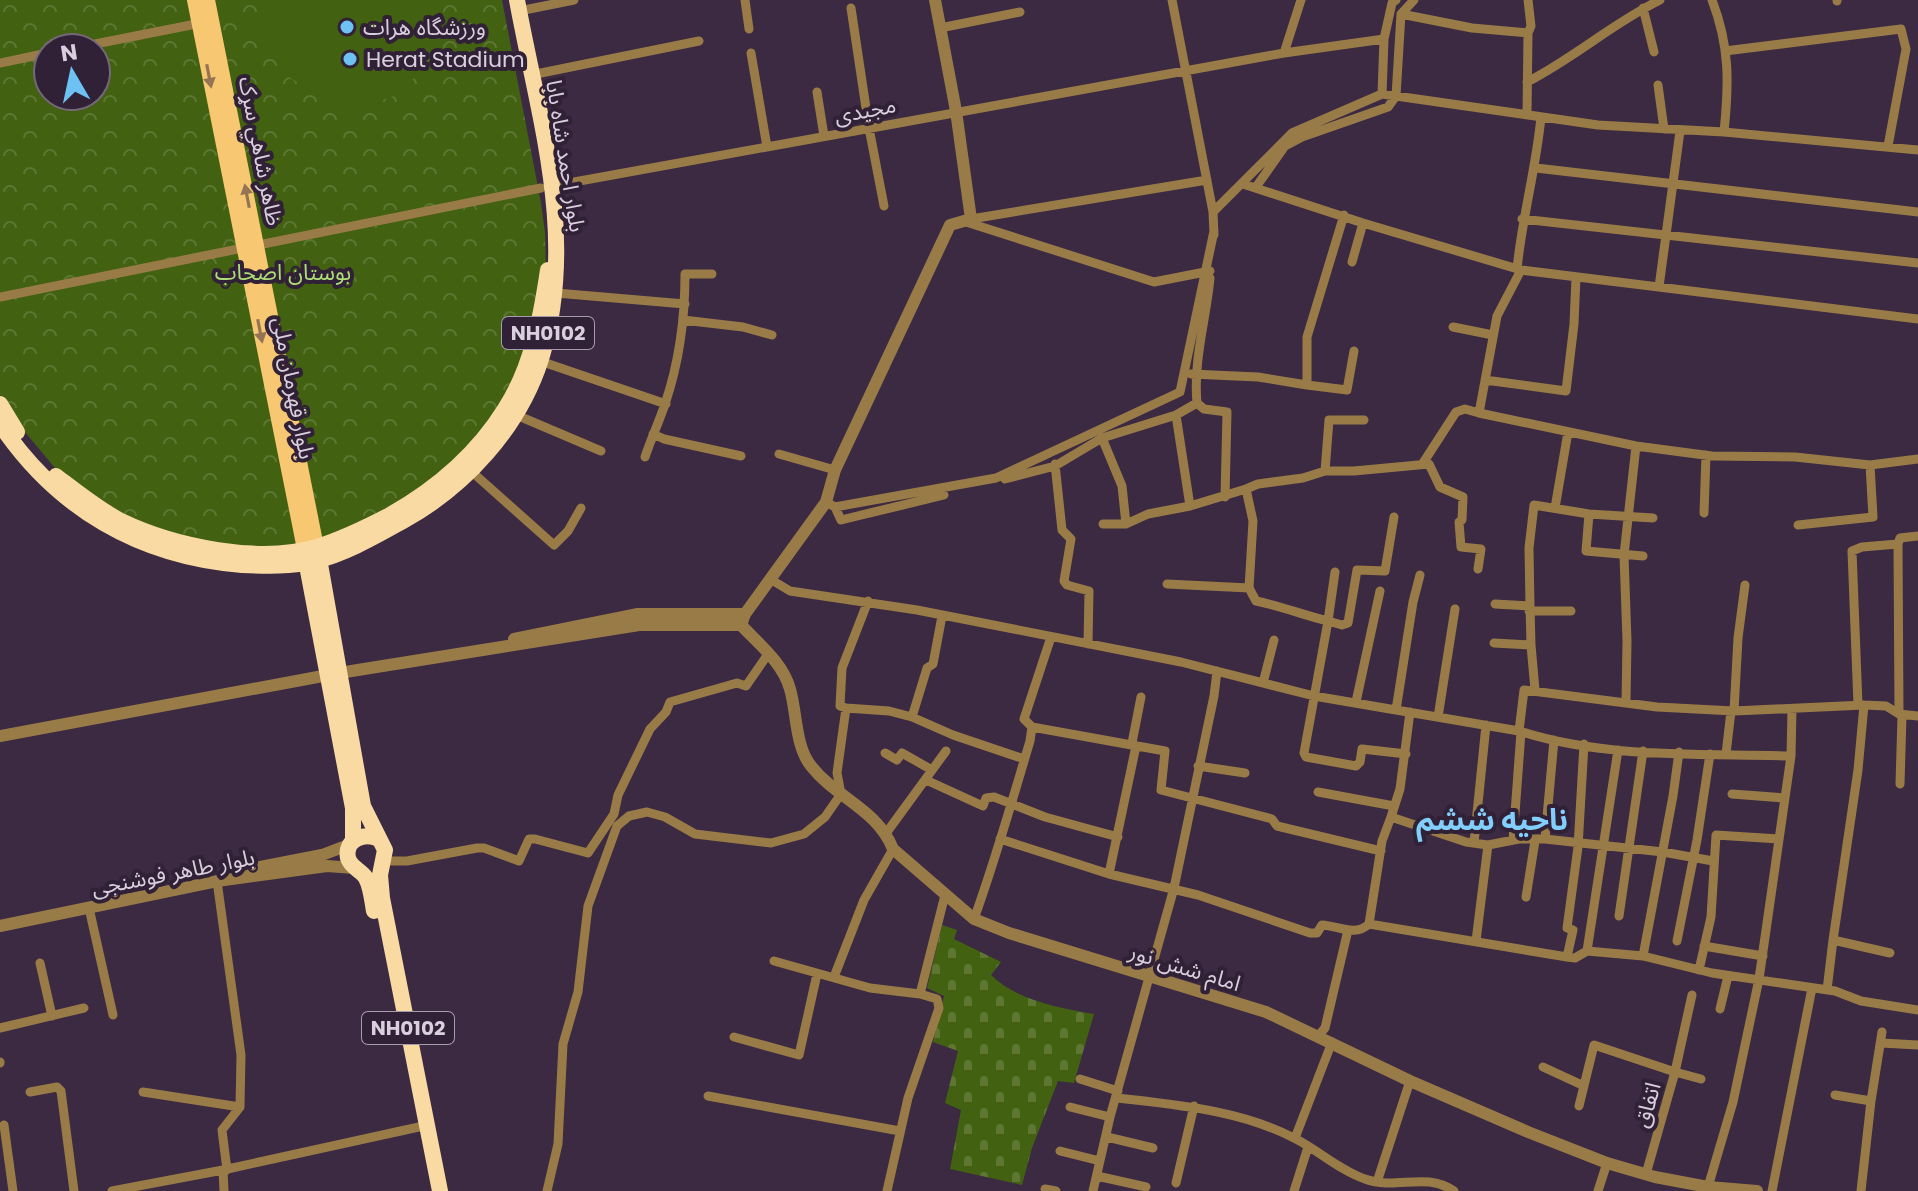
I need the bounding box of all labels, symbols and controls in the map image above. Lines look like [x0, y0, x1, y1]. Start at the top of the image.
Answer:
place label: ورزشگاه هرات [363, 12, 486, 43]
marker: ورزشگاه هرات [338, 18, 356, 36]
north arrow [32, 32, 112, 112]
text: N [58, 36, 80, 69]
place label: Herat Stadium [366, 44, 525, 75]
marker: Herat Stadium [341, 50, 359, 68]
one-way arrow [203, 64, 216, 89]
street label: ظاهر شاهي سړک [230, 74, 290, 228]
street label: بلوار احمد شاه بابا [538, 78, 593, 234]
street label: مجیدی [832, 89, 899, 132]
one-way arrow [240, 183, 253, 208]
park label: بوستان اصحاب [215, 257, 351, 288]
street label: بلوار قهرمان ملی [265, 314, 322, 462]
road number: NH0102 [502, 317, 594, 349]
one-way arrow [254, 319, 267, 344]
district label: ناحیه ششم [1416, 798, 1568, 843]
street label: بلوار طاهر فوشنجی [89, 841, 257, 904]
street label: امام شش نور [1124, 936, 1244, 1000]
road number: NH0102 [362, 1012, 454, 1044]
street label: اتفاق [1626, 1079, 1669, 1132]

